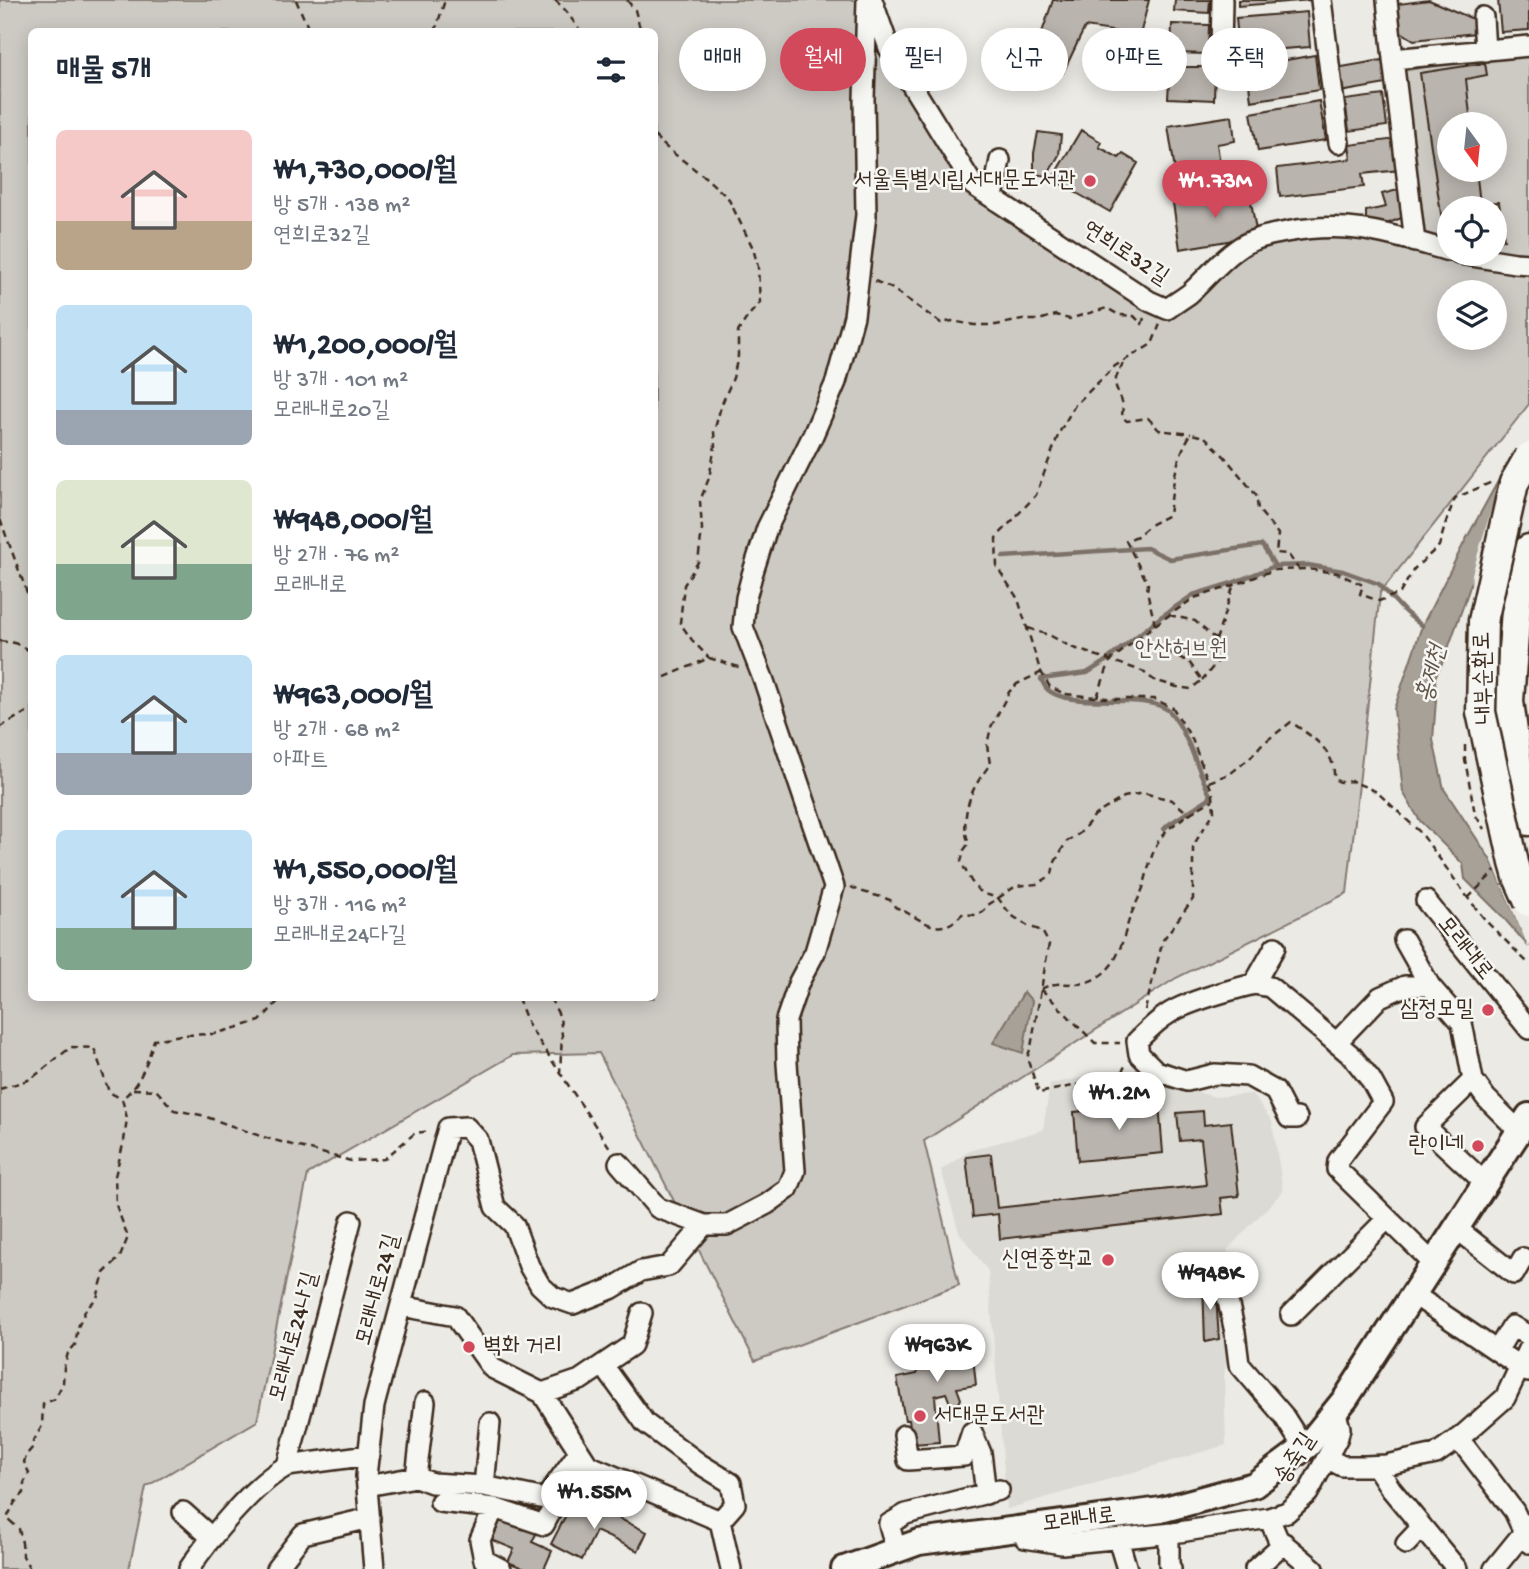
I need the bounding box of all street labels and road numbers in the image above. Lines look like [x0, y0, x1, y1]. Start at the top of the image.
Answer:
street label: 연희로32길 [1077, 216, 1173, 292]
street label: 내부순환로 [1470, 631, 1500, 725]
street label: 모래내로 [1430, 912, 1498, 986]
street label: 모래내로24길 [351, 1231, 407, 1349]
street label: 모래내로24나길 [265, 1269, 325, 1405]
street label: 송죽길 [1270, 1428, 1322, 1490]
street label: 모래내로 [1041, 1503, 1117, 1539]

